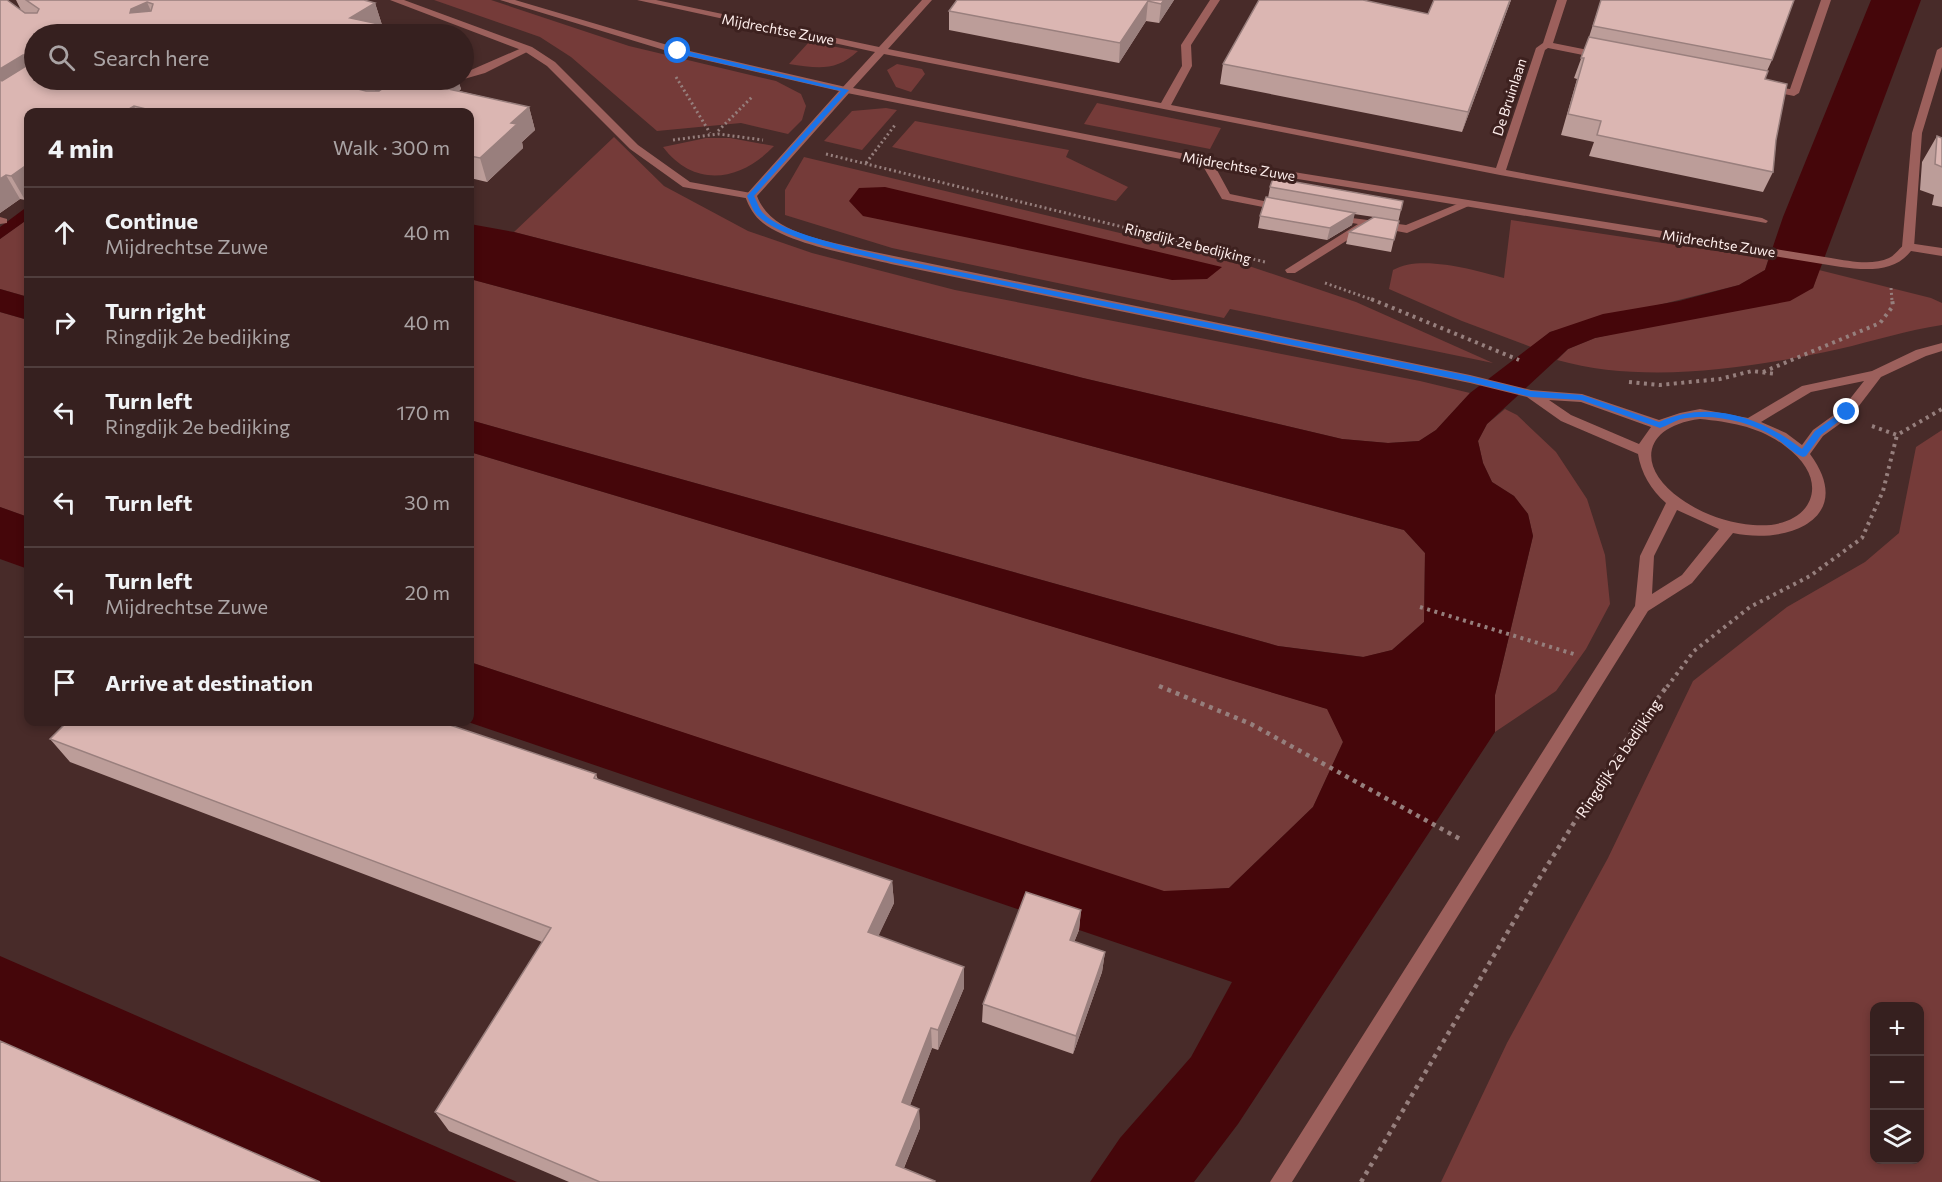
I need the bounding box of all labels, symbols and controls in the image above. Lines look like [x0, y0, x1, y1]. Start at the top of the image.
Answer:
street label: Mijdrechtse Zuwe [720, 10, 836, 48]
search box [24, 24, 474, 90]
route start [664, 37, 690, 63]
icon: search [45, 41, 78, 74]
text: Search here [93, 44, 209, 71]
street label: De Bruinlaan [1488, 56, 1530, 138]
text: 4 min [48, 132, 114, 163]
text: Walk · 300 m [333, 135, 450, 159]
street label: Mijdrechtse Zuwe [1181, 148, 1297, 184]
text: Continue [105, 207, 198, 234]
icon: ahead [48, 216, 81, 249]
street label: Ringdijk 2e bedijking [1123, 219, 1253, 267]
text: 40 m [404, 220, 450, 244]
street label: Mijdrechtse Zuwe [1661, 226, 1777, 260]
text: Mijdrechtse Zuwe [105, 234, 268, 258]
text: Turn right [105, 297, 206, 324]
icon: right [48, 306, 81, 339]
text: 40 m [404, 310, 450, 334]
text: Ringdijk 2e bedijking [105, 324, 290, 348]
text: Turn left [105, 387, 192, 414]
icon: left [48, 396, 81, 429]
route end [1833, 398, 1859, 424]
text: 170 m [397, 400, 450, 424]
text: Ringdijk 2e bedijking [105, 414, 290, 438]
icon: left [48, 486, 81, 519]
text: Turn left [105, 489, 192, 516]
text: 30 m [404, 490, 450, 514]
text: Turn left [105, 567, 192, 594]
icon: left [48, 576, 81, 609]
text: 20 m [405, 580, 450, 604]
text: Mijdrechtse Zuwe [105, 594, 268, 618]
icon: arrive [48, 666, 81, 699]
text: Arrive at destination [105, 669, 313, 696]
street label: Ringdijk 2e bedijking [1572, 695, 1664, 821]
map controls [1870, 1002, 1924, 1164]
button: + [1870, 1002, 1924, 1056]
button: − [1870, 1056, 1924, 1110]
button: layers [1870, 1110, 1924, 1164]

